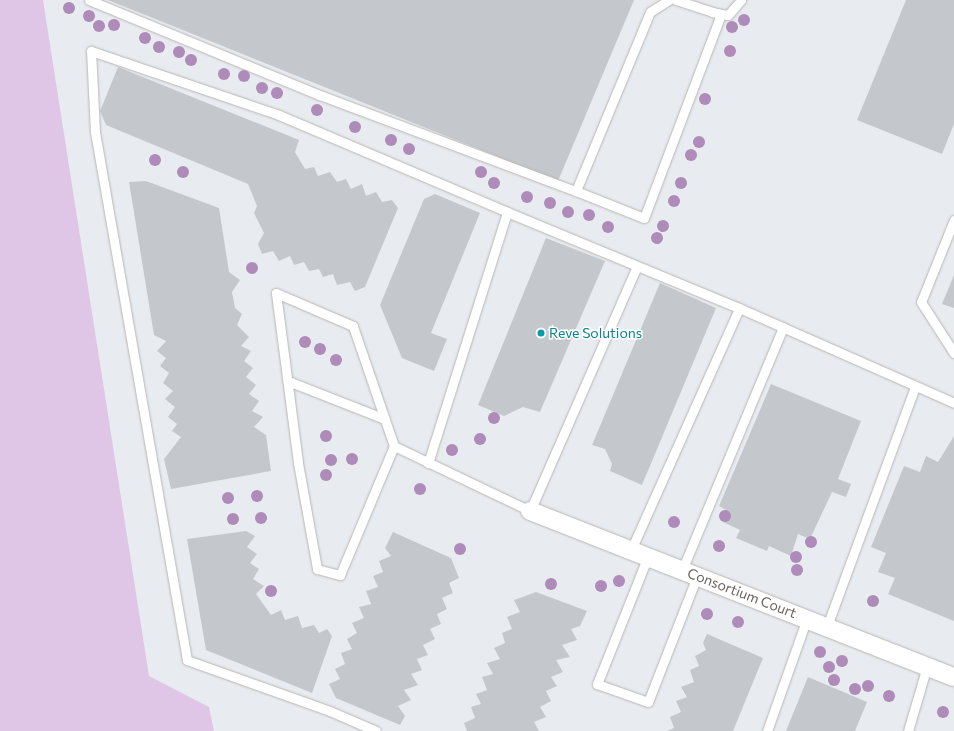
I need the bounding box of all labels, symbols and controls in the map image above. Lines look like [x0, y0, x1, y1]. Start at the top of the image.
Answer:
place label: Reve Solutions [549, 325, 642, 341]
marker: Reve Solutions [536, 328, 546, 338]
street label: Consortium Court [685, 564, 799, 622]

